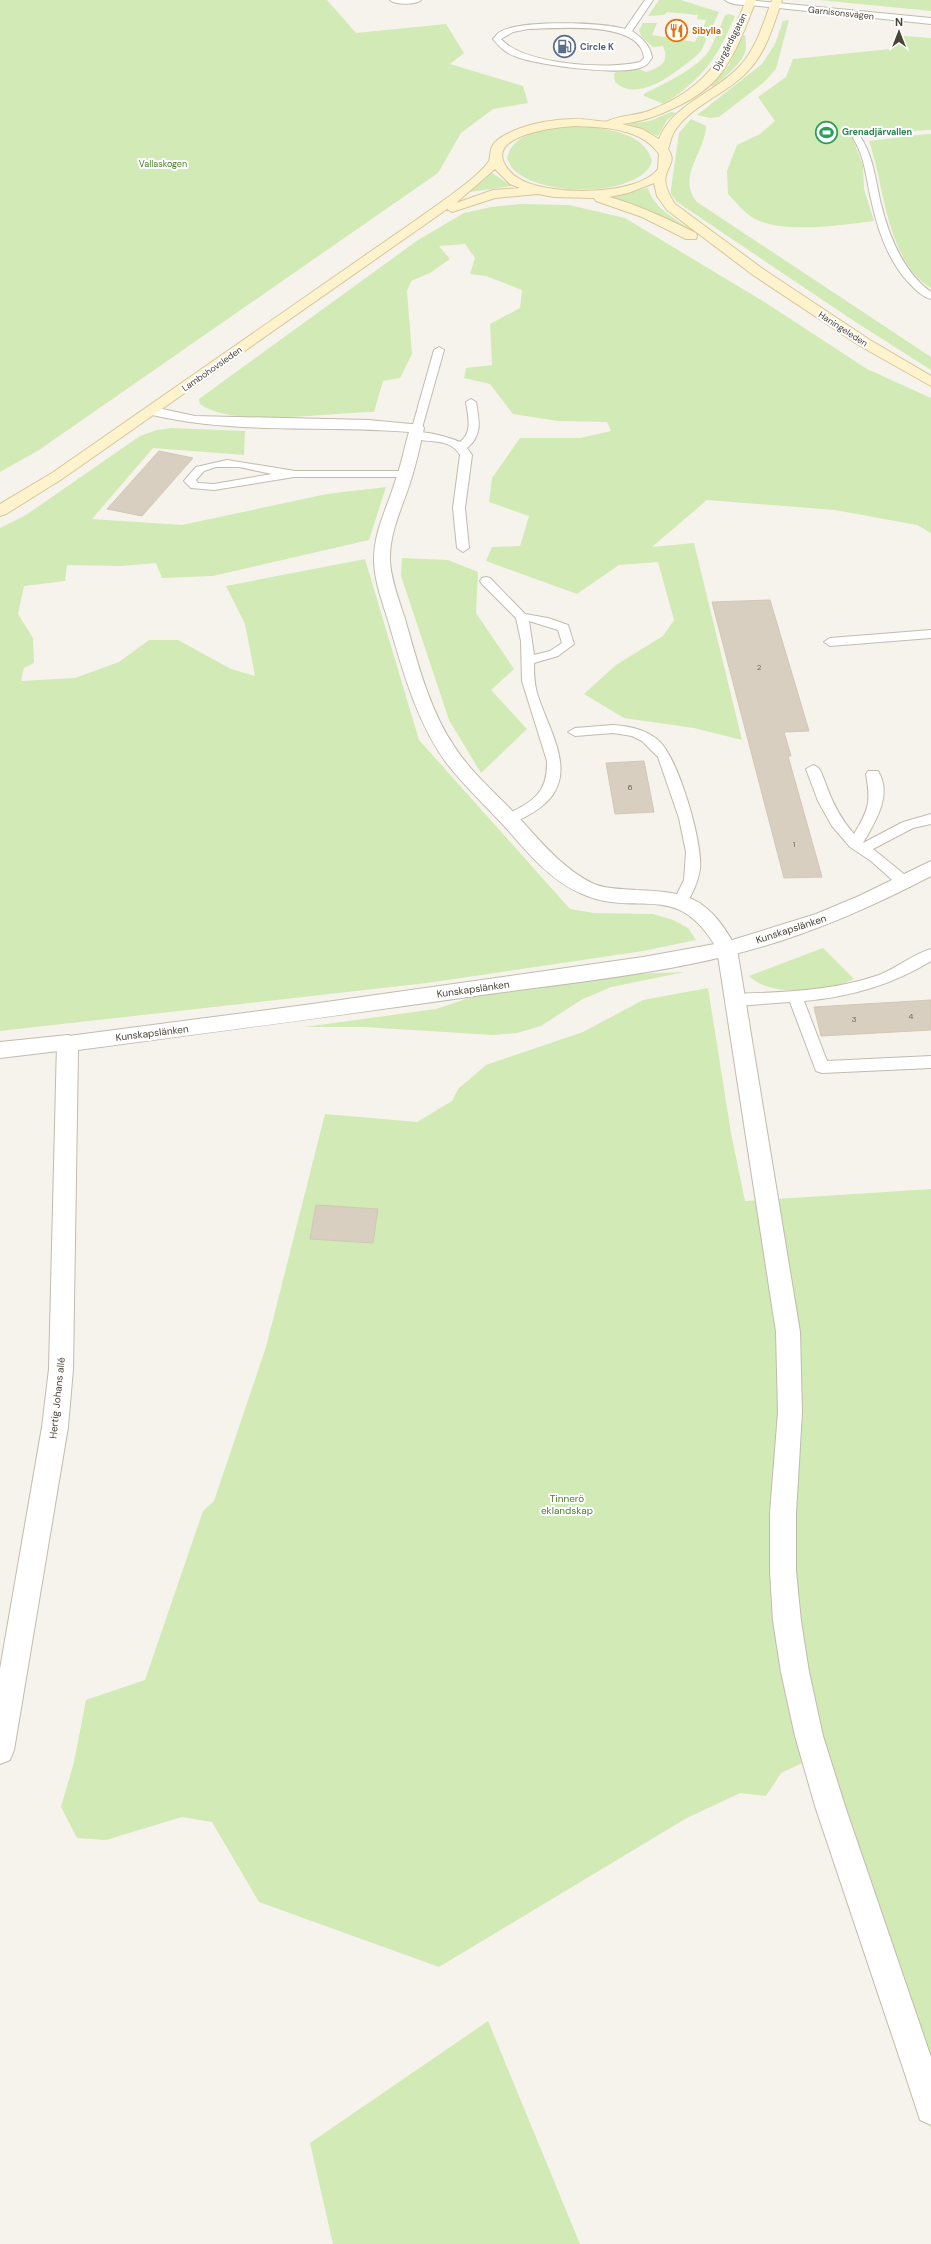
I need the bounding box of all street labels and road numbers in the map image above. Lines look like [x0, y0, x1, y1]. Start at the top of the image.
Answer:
street label: Garnisonsvägen [807, 4, 875, 22]
street label: Djurgårdsgatan [710, 11, 750, 73]
street label: Haningeleden [816, 309, 870, 349]
street label: Lambohovsleden [179, 344, 245, 394]
street label: Kunskapslänken [754, 911, 828, 947]
street label: Kunskapslänken [436, 977, 510, 1001]
street label: Kunskapslänken [115, 1022, 189, 1044]
street label: Hertig Johans allé [46, 1356, 68, 1439]

